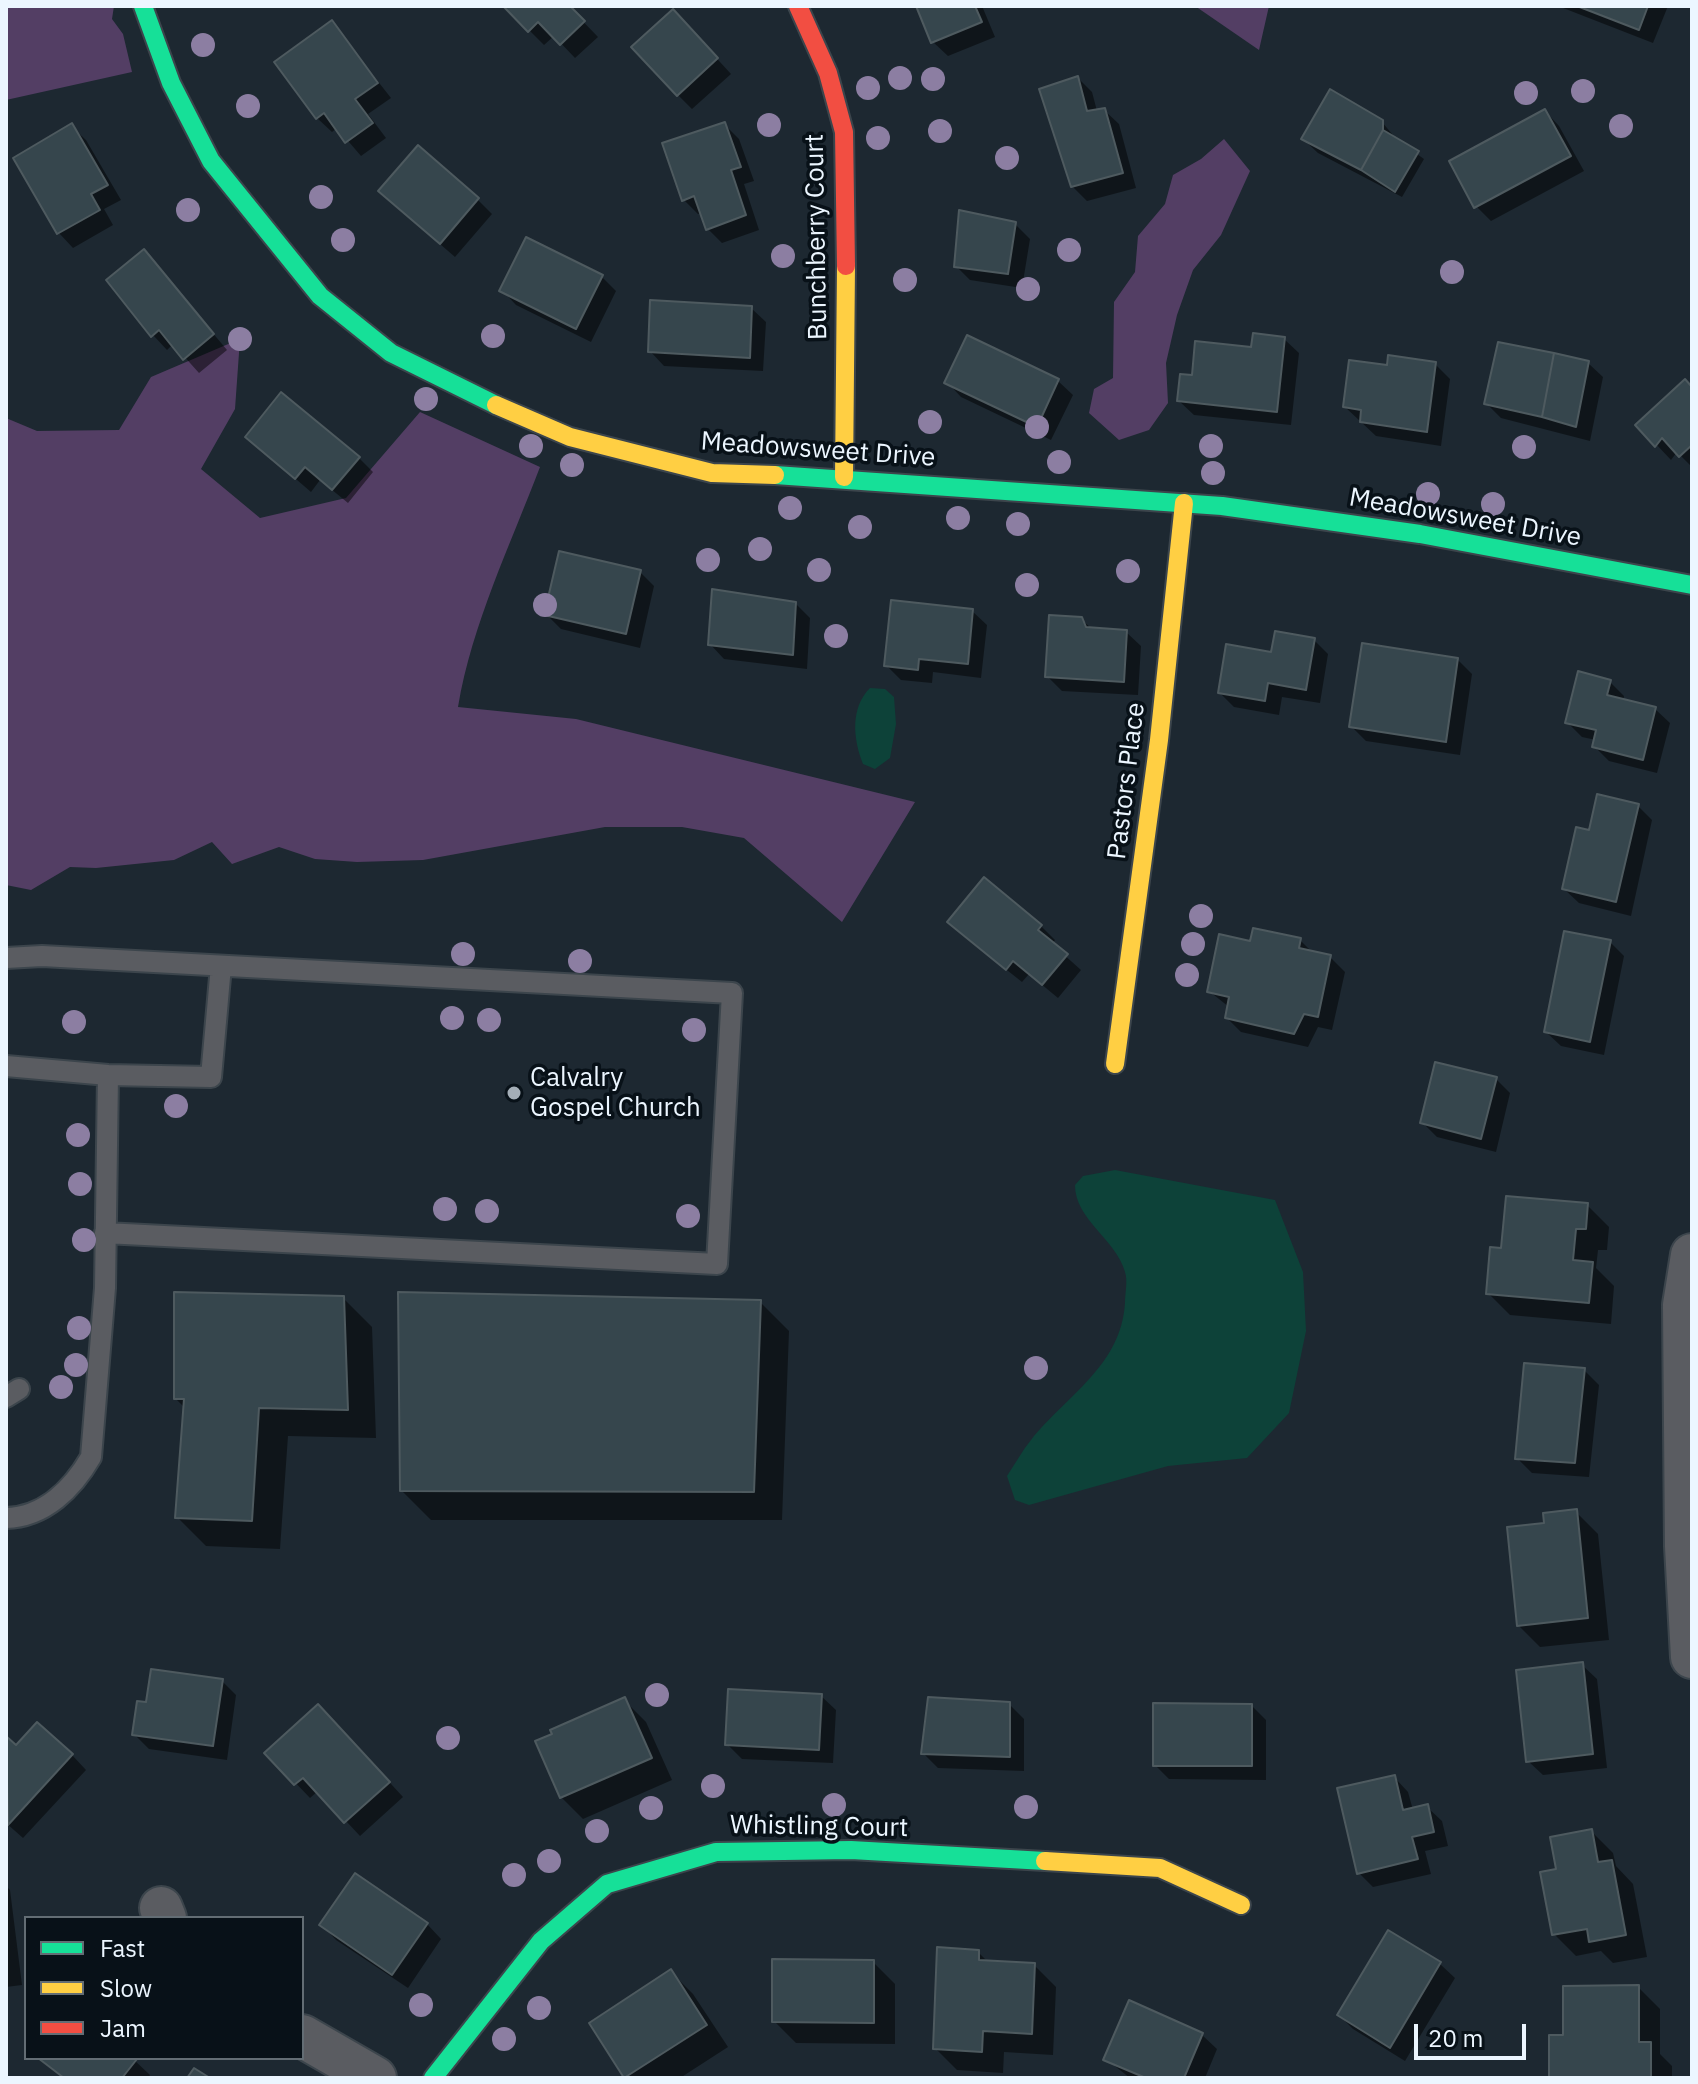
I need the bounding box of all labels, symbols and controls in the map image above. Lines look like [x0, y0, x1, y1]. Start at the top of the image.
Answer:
street label: Bunchberry Court [800, 134, 834, 340]
street label: Meadowsweet Drive [700, 426, 936, 474]
street label: Meadowsweet Drive [1347, 482, 1583, 554]
street label: Pastors Place [1102, 701, 1152, 861]
place label: Calvalry Gospel Church [530, 1062, 701, 1124]
marker: Calvalry Gospel Church [505, 1084, 523, 1102]
street label: Whistling Court [729, 1810, 909, 1844]
legend [24, 1916, 304, 2060]
text: Fast [100, 1932, 145, 1964]
text: Slow [100, 1972, 152, 2004]
scale bar [1418, 2008, 1530, 2058]
text: Jam [100, 2012, 146, 2044]
text: 20 m [1428, 2022, 1483, 2054]

